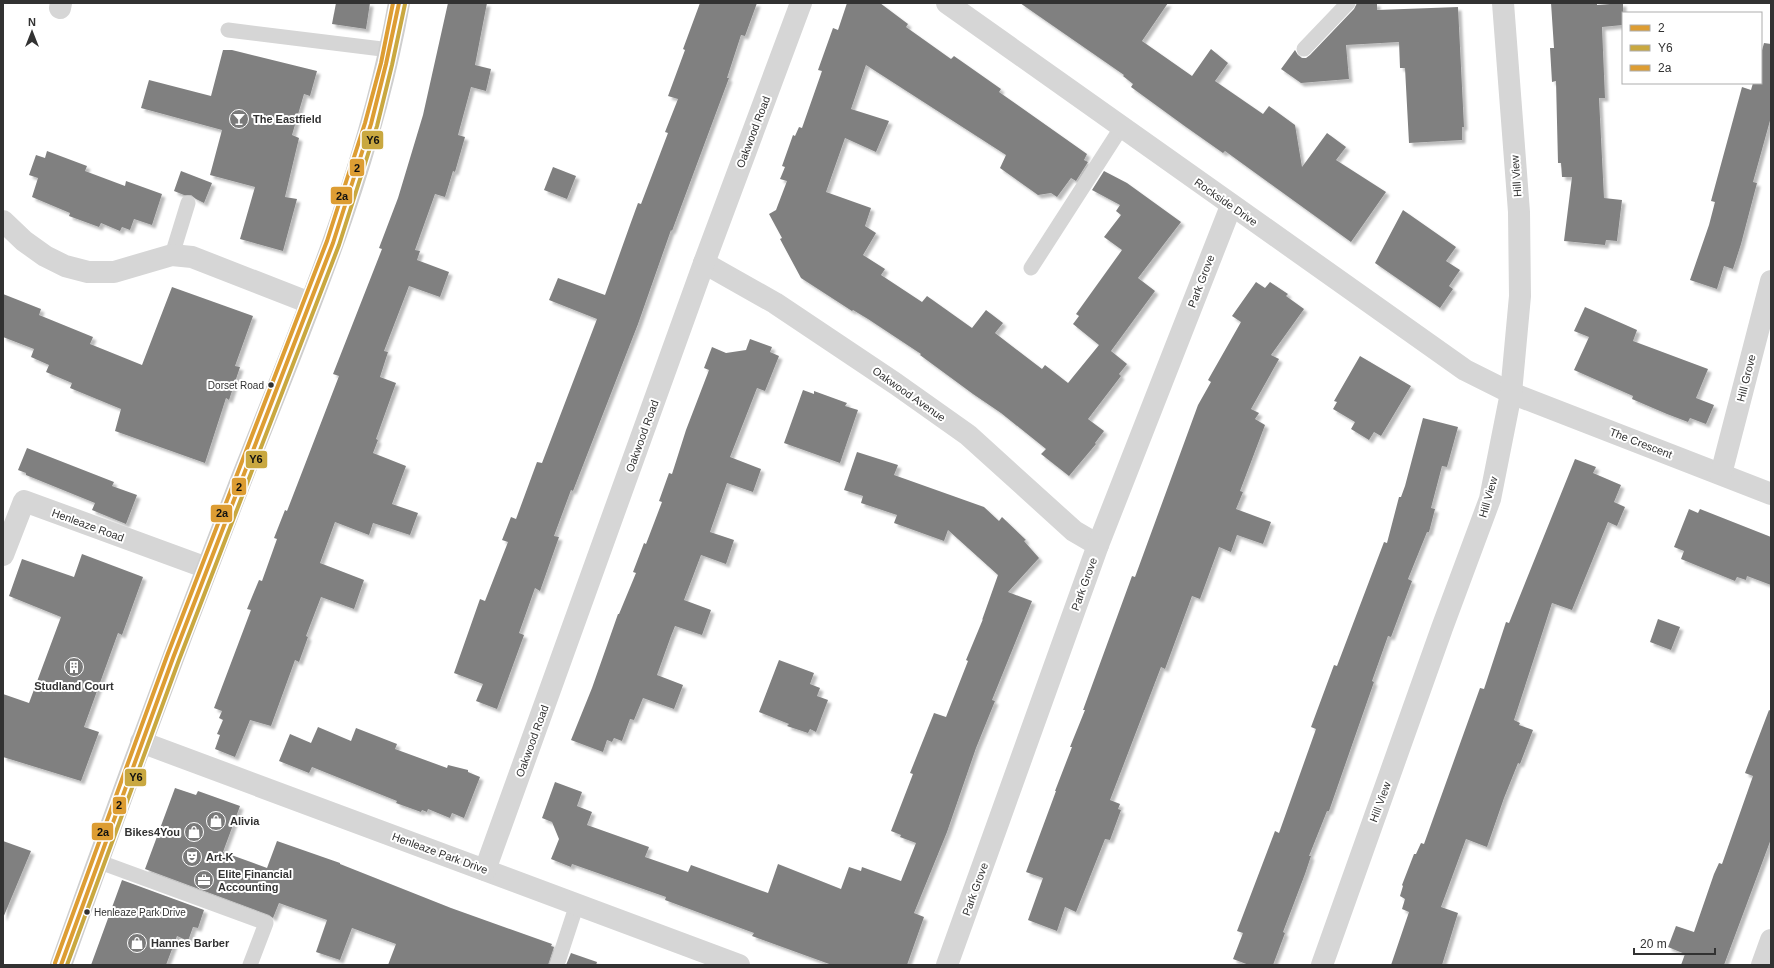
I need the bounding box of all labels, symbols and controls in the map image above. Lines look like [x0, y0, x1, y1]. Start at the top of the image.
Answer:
north arrow [12, 12, 52, 52]
legend [1622, 12, 1762, 84]
text: N [28, 16, 36, 28]
text: 2 [1658, 21, 1665, 35]
text: Y6 [1658, 41, 1673, 55]
text: 2a [1658, 61, 1672, 75]
street label: Oakwood Road [734, 94, 772, 170]
bar icon: The Eastfield [228, 108, 250, 130]
place label: The Eastfield [253, 113, 321, 125]
line badge: Y6 [361, 130, 384, 150]
text: Y6 [366, 134, 380, 146]
street label: Hill View [1509, 155, 1523, 197]
line badge: 2 [349, 158, 365, 177]
text: 2 [354, 162, 360, 174]
street label: Rockside Drive [1192, 176, 1260, 228]
line badge: 2a [330, 186, 353, 205]
text: 2a [336, 190, 349, 202]
street label: Park Grove [1185, 253, 1217, 309]
street label: Hill Grove [1734, 353, 1758, 403]
street label: Oakwood Avenue [870, 364, 948, 424]
place label: Dorset Road [208, 380, 264, 391]
marker: Dorset Road [266, 380, 276, 390]
street label: Oakwood Road [623, 398, 661, 474]
street label: The Crescent [1608, 426, 1674, 460]
line badge: Y6 [245, 450, 268, 469]
text: Y6 [249, 453, 263, 465]
street label: Hill View [1476, 475, 1500, 519]
line badge: 2 [231, 477, 247, 496]
text: 2 [236, 481, 242, 493]
line badge: 2a [210, 504, 233, 523]
street label: Henleaze Road [50, 506, 126, 544]
text: 2a [216, 507, 229, 519]
street label: Park Grove [1069, 556, 1099, 612]
building icon: Studland Court [63, 656, 85, 678]
place label: Studland Court [34, 680, 114, 692]
street label: Oakwood Road [513, 703, 551, 779]
line badge: Y6 [124, 768, 147, 787]
text: Y6 [129, 771, 143, 783]
street label: Hill View [1367, 780, 1393, 824]
line badge: 2 [112, 796, 127, 815]
text: 2 [116, 799, 122, 811]
shop icon: Alivia [205, 810, 227, 832]
place label: Alivia [230, 815, 260, 827]
shop icon: Bikes4You [183, 821, 205, 843]
line badge: 2a [91, 822, 114, 841]
text: 2a [97, 826, 110, 838]
place label: Bikes4You [125, 826, 180, 838]
street label: Henleaze Park Drive [391, 830, 489, 876]
theatre icon: Art-K [181, 846, 203, 868]
place label: Art-K [206, 851, 234, 863]
street label: Park Grove [960, 861, 990, 917]
place label: Elite Financial Accounting [218, 868, 292, 893]
office icon: Elite Financial Accounting [193, 869, 215, 891]
marker: Henleaze Park Drive [82, 907, 92, 917]
place label: Henleaze Park Drive [94, 907, 186, 918]
scale bar [1634, 930, 1715, 956]
shop icon: Hannes Barber [126, 932, 148, 954]
place label: Hannes Barber [151, 937, 230, 949]
text: 20 m [1640, 937, 1667, 951]

